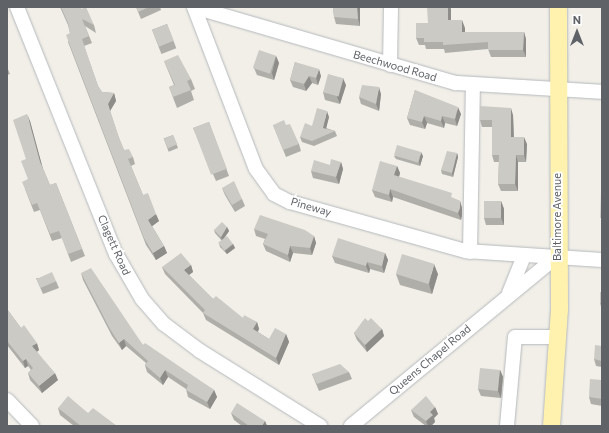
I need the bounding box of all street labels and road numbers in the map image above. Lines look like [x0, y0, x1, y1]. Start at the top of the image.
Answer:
street label: Beechwood Road [352, 48, 438, 84]
street label: Baltimore Avenue [550, 173, 564, 261]
street label: Pineway [289, 195, 333, 219]
street label: Clagett Road [95, 213, 133, 277]
street label: Queens Chapel Road [386, 322, 474, 398]

